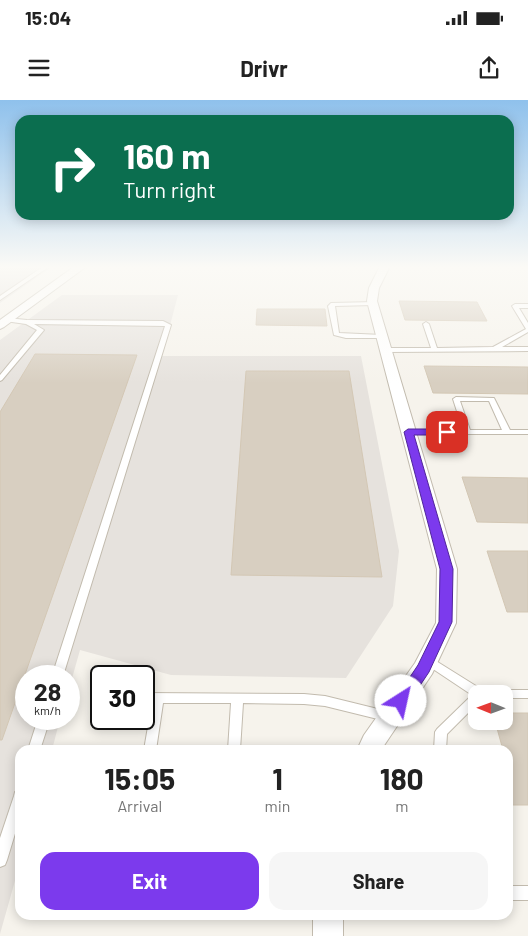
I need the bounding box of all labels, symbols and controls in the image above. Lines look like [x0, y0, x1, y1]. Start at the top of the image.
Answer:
text: 15:04 [25, 6, 71, 29]
icon: menu [25, 54, 53, 82]
icon: share [475, 54, 503, 82]
text: Drivr [240, 55, 288, 81]
text: 160 m [123, 134, 210, 176]
icon: right [40, 135, 105, 200]
text: Turn right [123, 176, 216, 202]
pin [426, 411, 468, 453]
icon: arrive [433, 418, 461, 446]
speed limit sign: 30 [90, 665, 155, 730]
position arrow [374, 674, 426, 726]
text: 28 [34, 676, 61, 706]
north arrow [468, 685, 512, 730]
map controls [468, 685, 513, 730]
text: km/h [34, 703, 61, 717]
text: 15:05 [104, 760, 175, 796]
text: 1 [272, 760, 283, 796]
text: 180 [380, 760, 424, 796]
text: Arrival [117, 796, 162, 815]
text: min [265, 796, 290, 815]
text: m [395, 796, 408, 815]
button: Exit [40, 852, 259, 910]
button: Share [269, 852, 488, 910]

